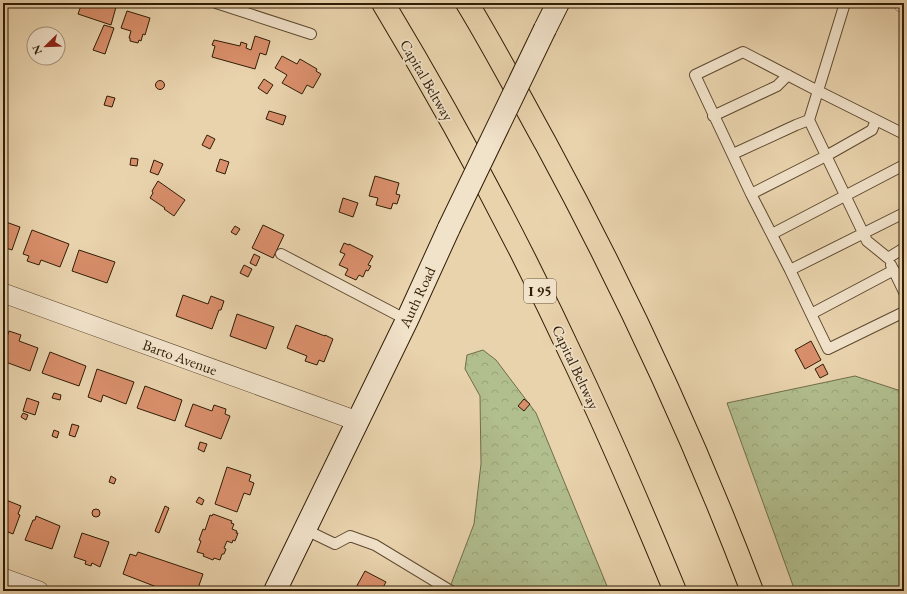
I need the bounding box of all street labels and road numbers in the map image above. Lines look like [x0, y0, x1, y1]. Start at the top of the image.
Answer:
street label: Capital Beltway [396, 36, 458, 124]
street label: Auth Road [394, 263, 440, 331]
road number: I 95 [524, 279, 556, 303]
street label: Capital Beltway [548, 322, 604, 413]
street label: Barto Avenue [140, 335, 220, 379]

